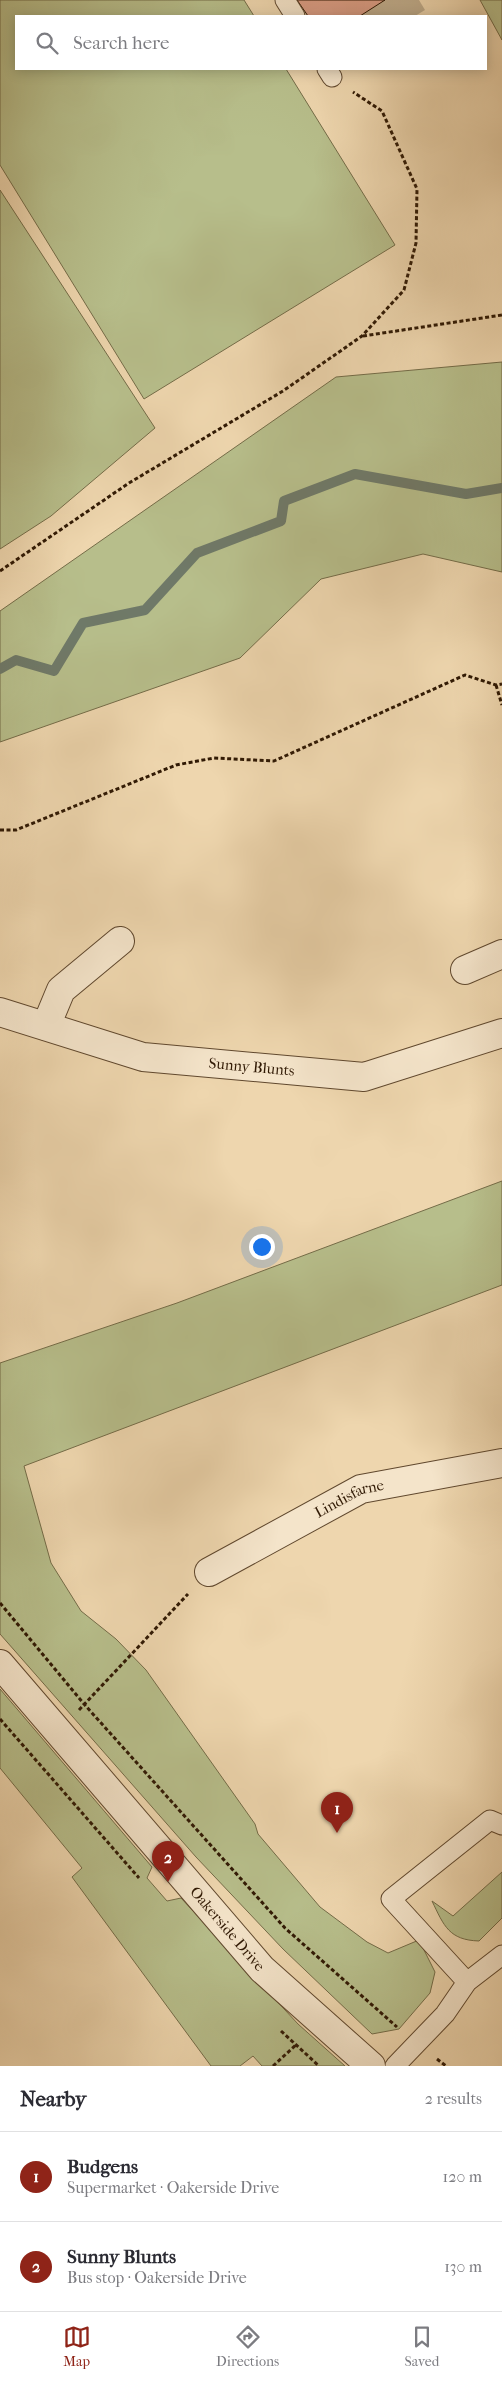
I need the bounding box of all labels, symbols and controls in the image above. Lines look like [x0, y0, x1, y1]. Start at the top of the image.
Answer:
search box [15, 15, 487, 70]
icon: search [33, 29, 61, 57]
text: Search here [73, 32, 169, 54]
street label: Sunny Blunts [208, 1054, 296, 1080]
your location [249, 1234, 275, 1260]
street label: Lindisfarne [311, 1476, 386, 1522]
pin: 1 [321, 1792, 353, 1833]
pin: 2 [152, 1841, 184, 1882]
street label: Oakerside Drive [186, 1883, 269, 1975]
text: Nearby [20, 2087, 86, 2111]
text: 2 results [425, 2089, 482, 2108]
text: Budgens [67, 2156, 138, 2178]
text: 1 [33, 2167, 39, 2186]
text: 120 m [443, 2167, 482, 2186]
text: Supermarket · Oakerside Drive [67, 2178, 279, 2197]
text: Sunny Blunts [67, 2246, 176, 2268]
text: 2 [32, 2257, 40, 2276]
text: 130 m [444, 2257, 482, 2276]
text: Bus stop · Oakerside Drive [67, 2268, 247, 2287]
tab: Map [63, 2323, 91, 2370]
tab: Directions [216, 2323, 279, 2370]
tab: Saved [405, 2323, 439, 2370]

